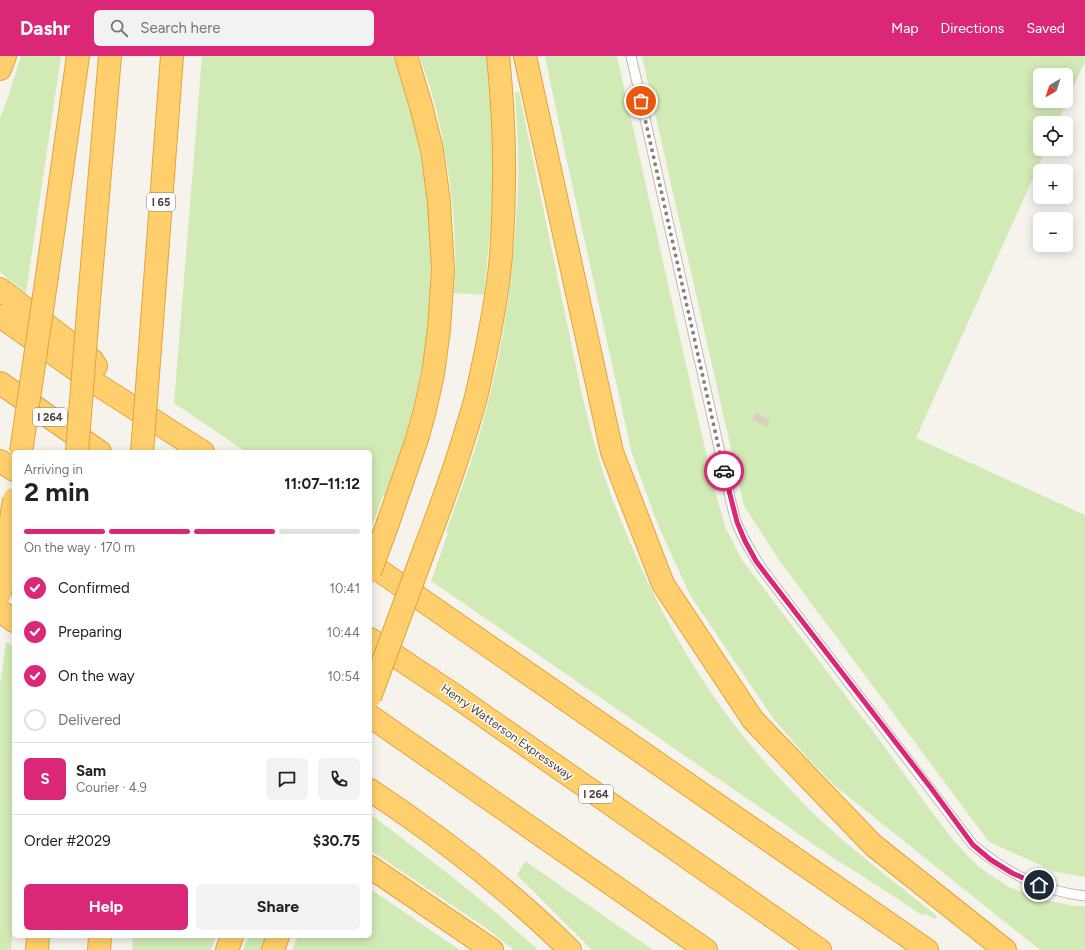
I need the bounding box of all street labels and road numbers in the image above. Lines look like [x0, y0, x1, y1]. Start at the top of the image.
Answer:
road number: I 65 [147, 193, 175, 211]
road number: I 264 [33, 408, 67, 426]
street label: Henry Watterson Expressway [438, 681, 576, 783]
road number: I 264 [579, 785, 613, 803]

